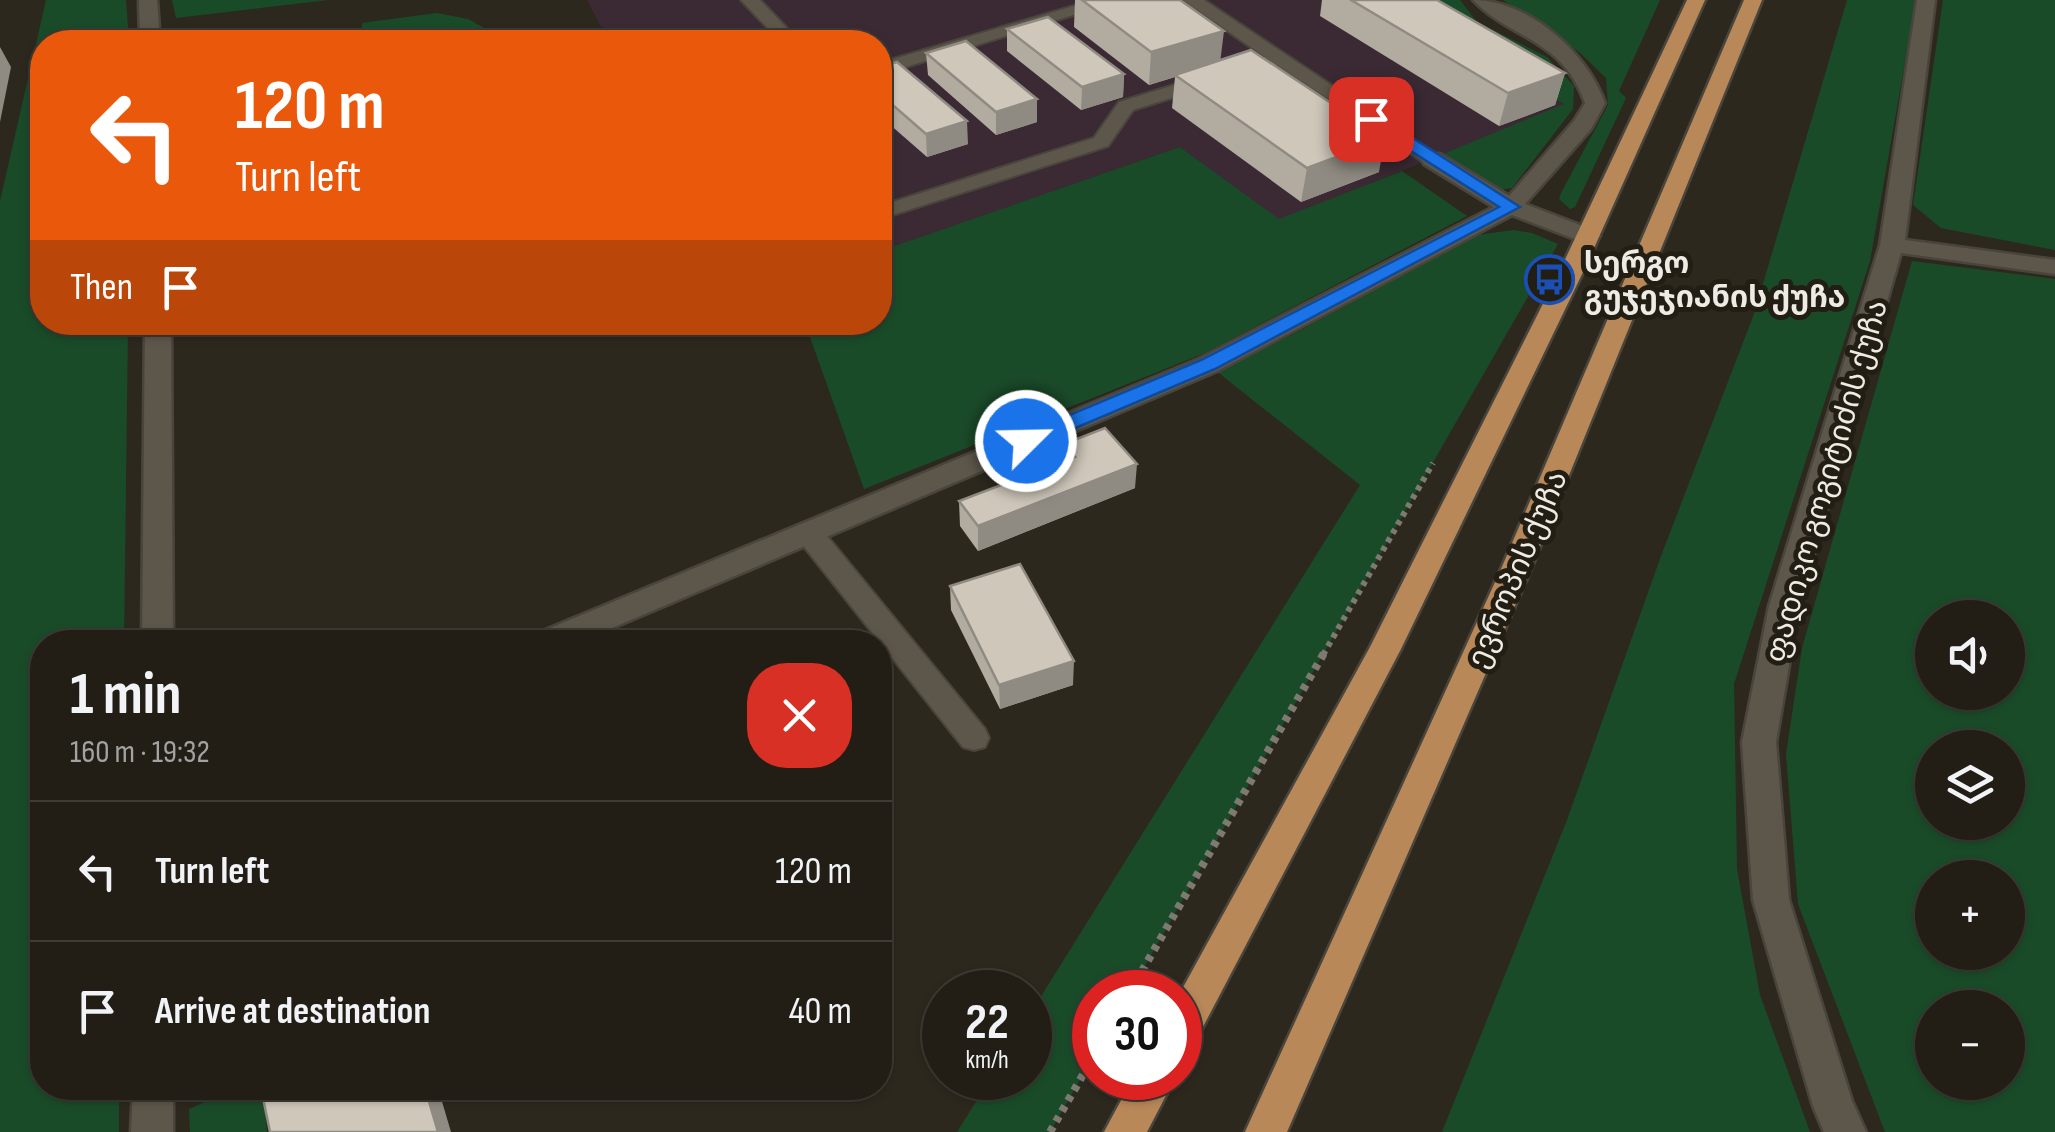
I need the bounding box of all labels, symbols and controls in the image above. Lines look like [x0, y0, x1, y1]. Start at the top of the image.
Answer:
text: 120 m [235, 65, 385, 149]
icon: left [70, 70, 200, 200]
pin [1329, 77, 1414, 162]
icon: arrive [1344, 92, 1399, 147]
text: Turn left [235, 150, 361, 205]
place label: სერგო გუჯეჯიანის ქუჩა [1584, 246, 1845, 316]
bus stop icon: სერგო გუჯეჯიანის ქუჩა [1523, 254, 1575, 306]
icon: arrive [153, 260, 208, 315]
text: Then [70, 265, 133, 310]
street label: ფადიკო გოგიტიძის ქუჩა [1758, 296, 1896, 667]
position arrow [974, 389, 1078, 493]
street label: ევროპის ქუჩა [1460, 465, 1576, 673]
map controls [1915, 600, 2025, 1100]
button: sound [1915, 600, 2025, 710]
text: 1 min [70, 659, 182, 731]
button: close [747, 663, 852, 768]
button: layers [1915, 730, 2025, 840]
text: 160 m · 19:32 [70, 733, 210, 772]
icon: left [70, 844, 125, 899]
text: Turn left [155, 849, 269, 894]
text: 120 m [775, 849, 852, 894]
button: + [1915, 860, 2025, 970]
speed limit sign: 30 [1072, 970, 1202, 1100]
icon: arrive [70, 984, 125, 1039]
text: Arrive at destination [155, 989, 430, 1034]
text: 40 m [789, 989, 852, 1034]
button: − [1915, 990, 2025, 1100]
text: 22 [965, 993, 1009, 1053]
text: km/h [965, 1045, 1009, 1076]

